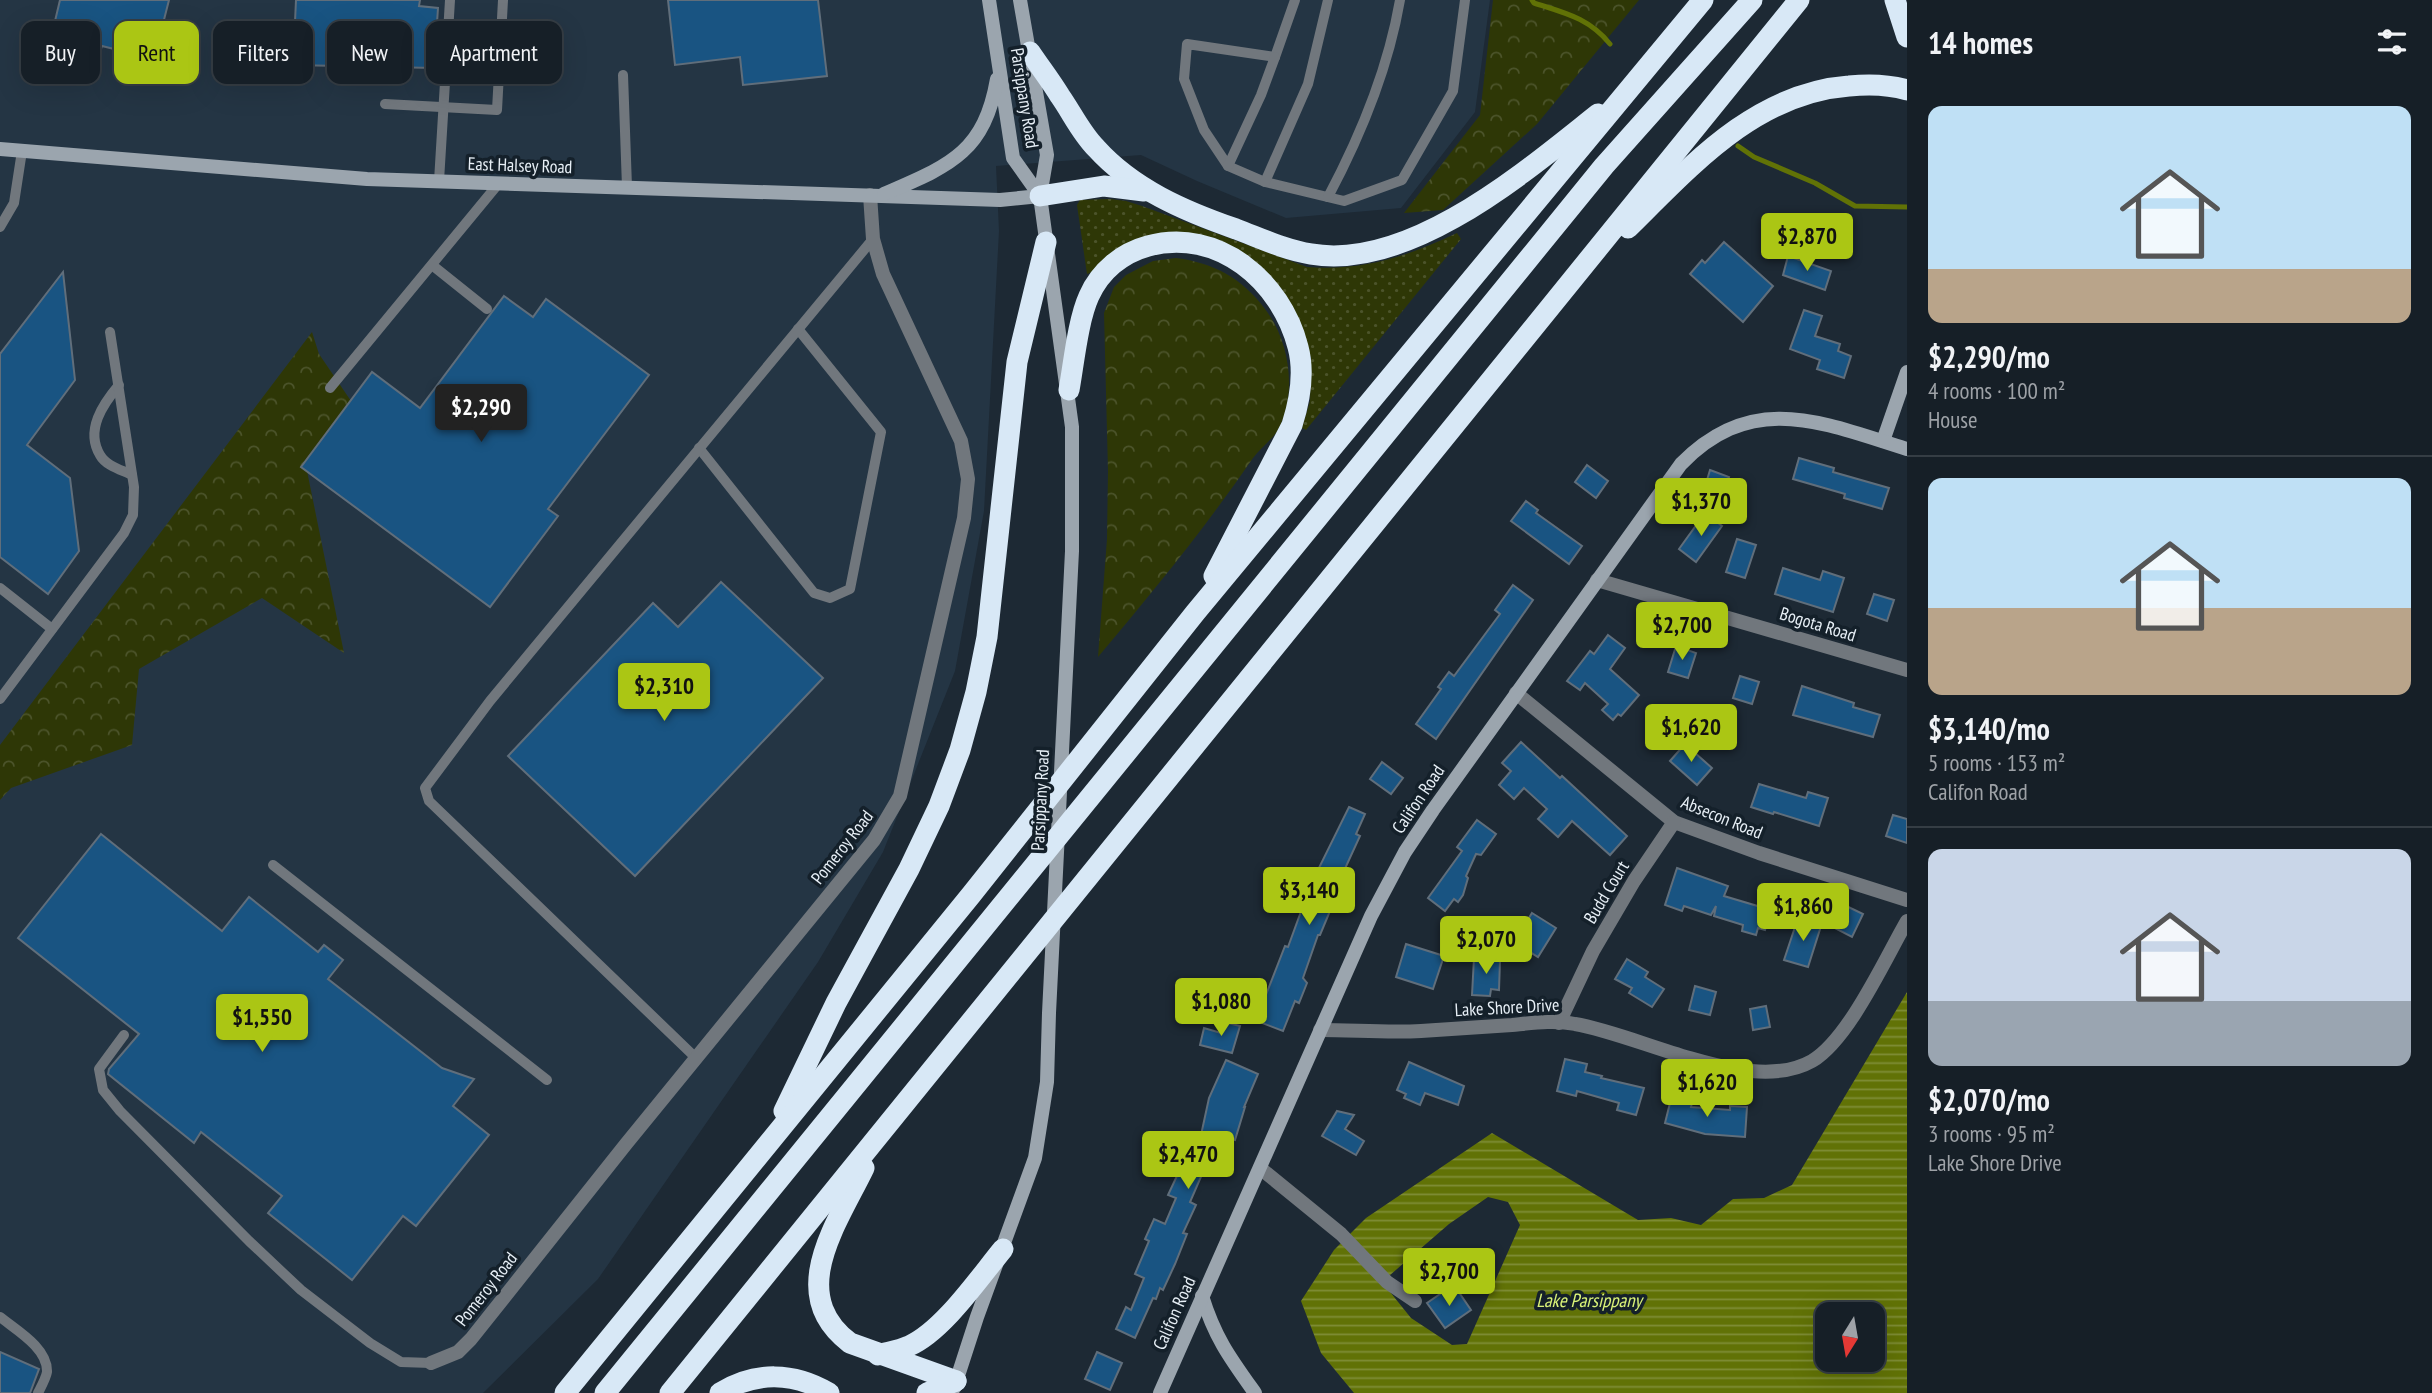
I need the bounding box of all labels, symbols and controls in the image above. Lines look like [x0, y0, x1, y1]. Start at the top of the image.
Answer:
chip: Buy [21, 21, 100, 84]
chip: Rent [114, 21, 199, 84]
chip: Filters [213, 21, 313, 84]
chip: New [327, 21, 412, 84]
chip: Apartment [426, 21, 562, 84]
text: 14 homes [1928, 23, 2033, 62]
icon: filters [2373, 23, 2411, 61]
street label: Parsippany Road [1006, 46, 1044, 150]
icon: home [2107, 151, 2233, 277]
street label: East Halsey Road [467, 152, 573, 178]
pin: $2,870 [1750, 214, 1864, 273]
text: $2,870 [1777, 221, 1837, 250]
text: $2,290/mo [1928, 337, 2050, 376]
text: 4 rooms · 100 m² [1928, 376, 2065, 405]
pin: $2,290 [424, 384, 538, 444]
text: $2,290 [451, 392, 511, 421]
text: House [1928, 405, 1978, 434]
pin: $1,370 [1644, 478, 1758, 538]
text: $1,370 [1671, 486, 1731, 515]
icon: home [2107, 523, 2233, 649]
pin: $2,700 [1625, 602, 1739, 662]
street label: Bogota Road [1777, 602, 1859, 646]
text: $2,700 [1652, 610, 1712, 639]
pin: $2,310 [607, 664, 721, 723]
text: $2,310 [634, 671, 694, 700]
pin: $1,620 [1634, 704, 1748, 764]
text: $3,140/mo [1928, 709, 2050, 748]
text: $1,620 [1661, 712, 1721, 741]
text: 5 rooms · 153 m² [1928, 748, 2065, 777]
street label: Parsippany Road [1026, 749, 1054, 851]
street label: Califon Road [1387, 760, 1449, 838]
text: Califon Road [1928, 777, 2028, 806]
street label: Absecon Road [1678, 790, 1766, 844]
street label: Pomeroy Road [806, 805, 878, 889]
street label: Budd Court [1578, 856, 1634, 928]
pin: $3,140 [1252, 867, 1366, 927]
text: $3,140 [1279, 875, 1339, 904]
pin: $1,860 [1746, 884, 1860, 943]
text: $1,860 [1773, 891, 1833, 920]
icon: home [2107, 894, 2233, 1020]
pin: $2,070 [1429, 916, 1543, 976]
text: $2,070 [1456, 924, 1516, 953]
pin: $1,080 [1164, 978, 1278, 1038]
text: $1,080 [1191, 986, 1251, 1015]
street label: Lake Shore Drive [1454, 993, 1560, 1021]
pin: $1,550 [205, 995, 319, 1054]
text: $1,550 [232, 1002, 292, 1031]
pin: $1,620 [1650, 1060, 1764, 1119]
text: $1,620 [1677, 1067, 1737, 1096]
text: $2,070/mo [1928, 1080, 2050, 1119]
text: 3 rooms · 95 m² [1928, 1119, 2055, 1148]
pin: $2,470 [1131, 1132, 1245, 1191]
text: $2,470 [1158, 1139, 1218, 1168]
text: Lake Shore Drive [1928, 1148, 2062, 1177]
street label: Pomeroy Road [450, 1247, 522, 1331]
pin: $2,700 [1392, 1248, 1506, 1308]
text: $2,700 [1419, 1256, 1479, 1285]
street label: Califon Road [1148, 1273, 1200, 1353]
water label: Lake Parsippany [1536, 1288, 1644, 1312]
north arrow [1815, 1302, 1885, 1372]
map controls [1815, 1302, 1885, 1372]

